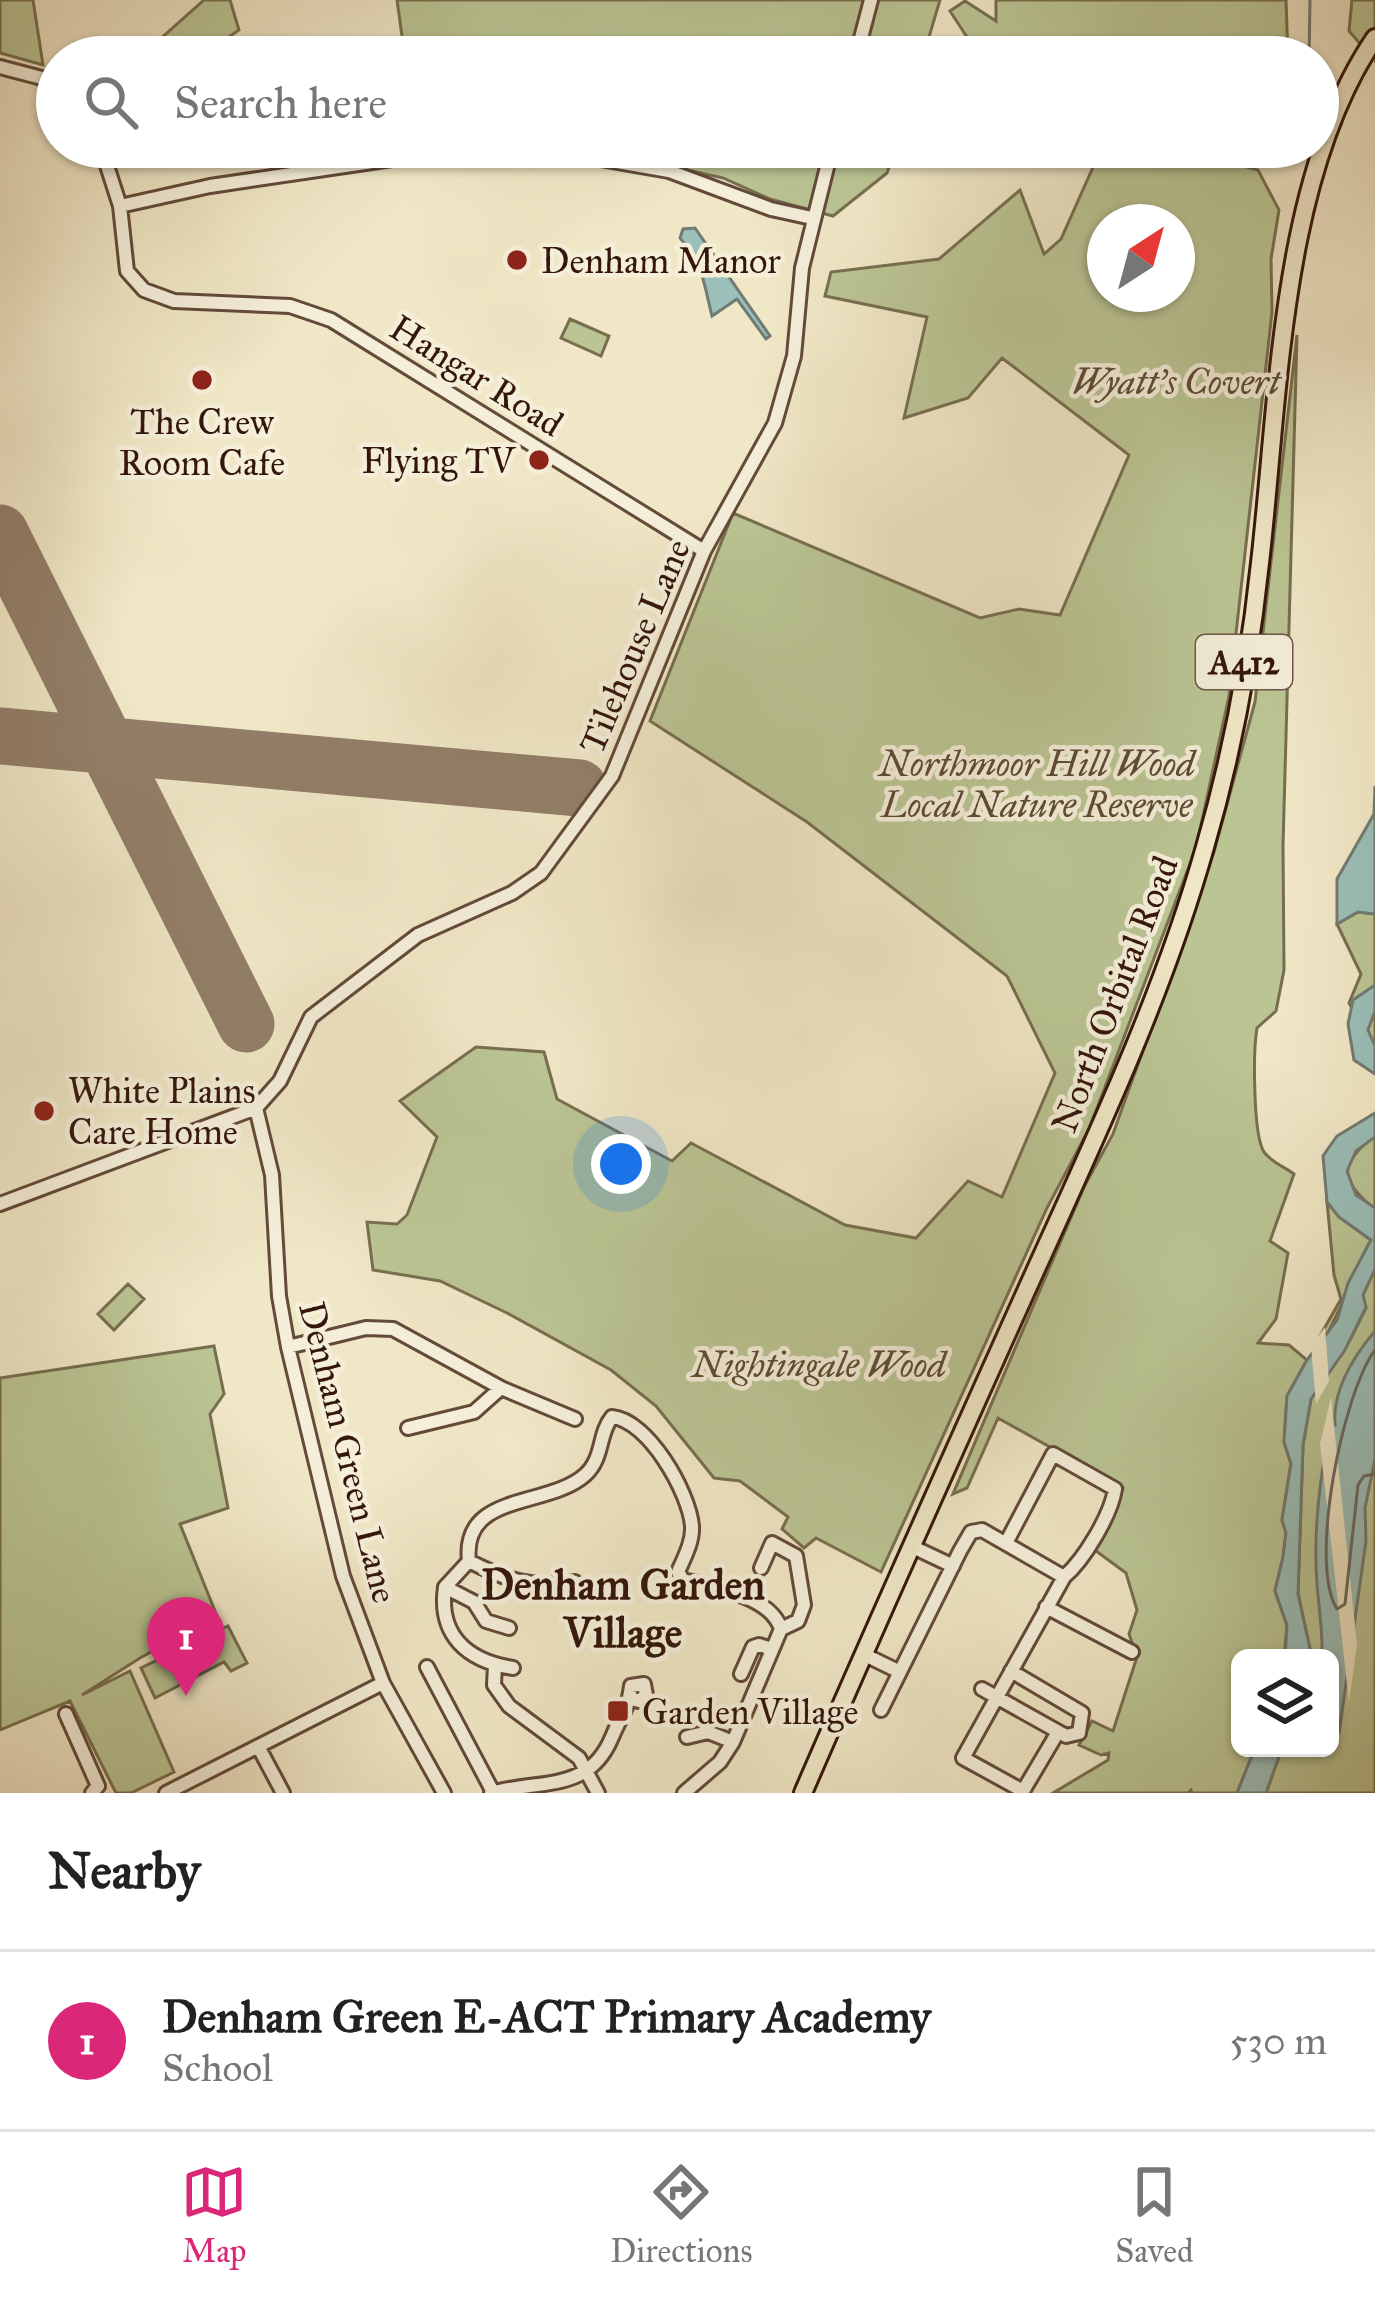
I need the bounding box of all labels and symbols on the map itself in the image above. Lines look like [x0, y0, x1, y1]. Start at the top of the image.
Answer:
north arrow [1087, 204, 1195, 312]
place label: Denham Manor [541, 239, 781, 283]
marker: Denham Manor [504, 247, 530, 273]
street label: Hangar Road [382, 305, 571, 446]
park label: Wyatt's Covert [1072, 360, 1283, 404]
marker: The Crew Room Cafe [189, 367, 215, 393]
place label: The Crew Room Cafe [119, 400, 285, 485]
place label: Flying TV [361, 439, 517, 483]
marker: Flying TV [526, 447, 552, 473]
street label: Tilehouse Lane [570, 533, 700, 760]
road number: A412 [1196, 635, 1292, 689]
park label: Northmoor Hill Wood Local Nature Reserve [877, 742, 1197, 827]
street label: North Orbital Road [1042, 850, 1188, 1139]
place label: White Plains Care Home [68, 1069, 256, 1154]
marker: White Plains Care Home [31, 1098, 57, 1124]
your location [591, 1134, 651, 1194]
street label: Denham Green Lane [289, 1297, 407, 1608]
park label: Nightingale Wood [690, 1343, 948, 1387]
district label: Denham Garden Village [481, 1559, 765, 1659]
pin: 1 [147, 1597, 225, 1696]
place label: Garden Village [642, 1690, 859, 1734]
marker: Garden Village [605, 1698, 631, 1724]

